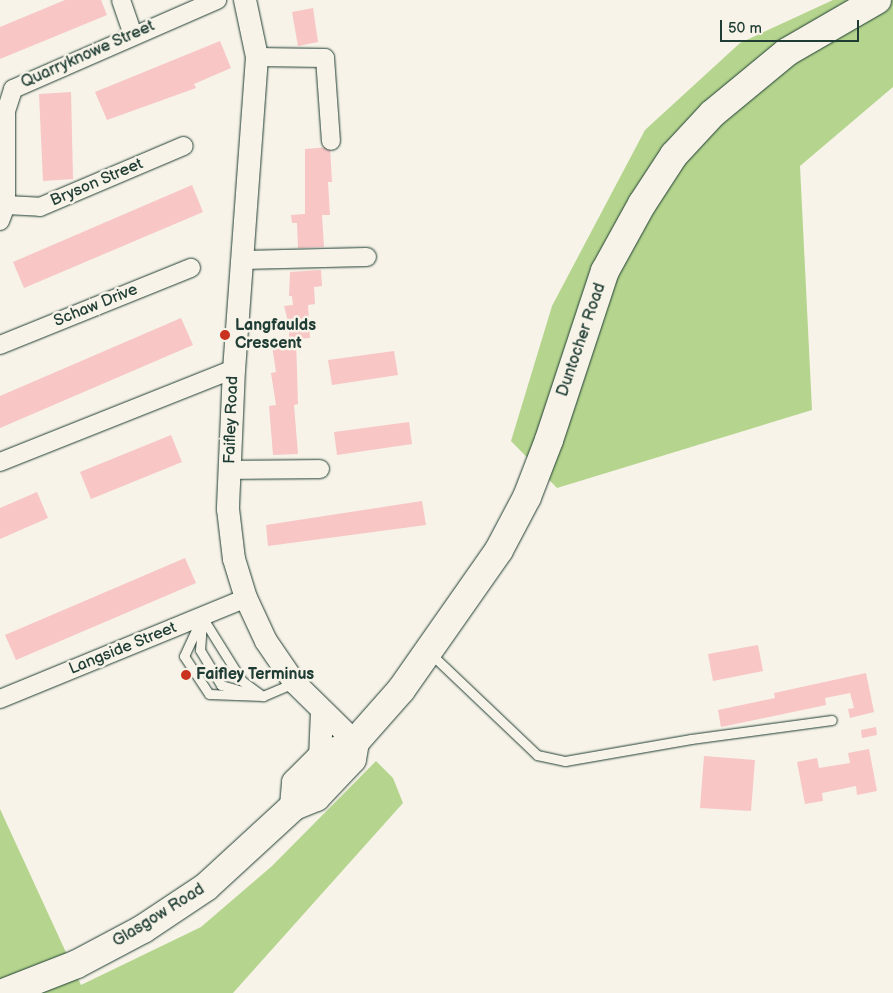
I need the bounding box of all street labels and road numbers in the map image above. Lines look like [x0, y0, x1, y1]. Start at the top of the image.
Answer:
street label: Quarryknowe Street [18, 17, 158, 93]
street label: Bryson Street [48, 155, 146, 211]
street label: Schaw Drive [51, 280, 141, 332]
street label: Duntocher Road [554, 281, 610, 399]
street label: Faifley Road [221, 375, 243, 465]
street label: Langside Street [66, 619, 180, 679]
street label: Glasgow Road [110, 880, 208, 952]

